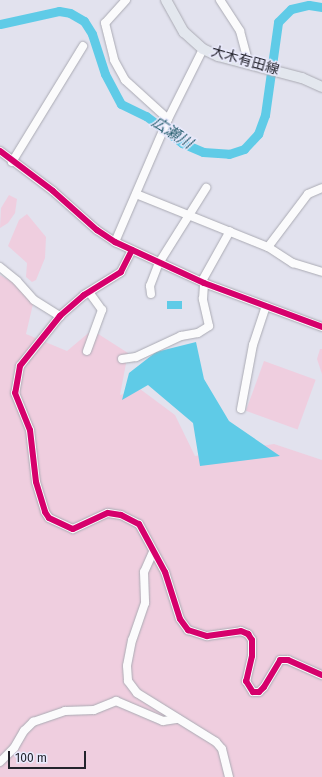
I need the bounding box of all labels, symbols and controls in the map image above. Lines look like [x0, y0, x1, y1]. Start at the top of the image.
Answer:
street label: 大木有田線 [209, 43, 281, 79]
water label: 広瀬川 [148, 113, 196, 153]
scale bar [10, 743, 88, 769]
text: 100 m [15, 751, 47, 765]

